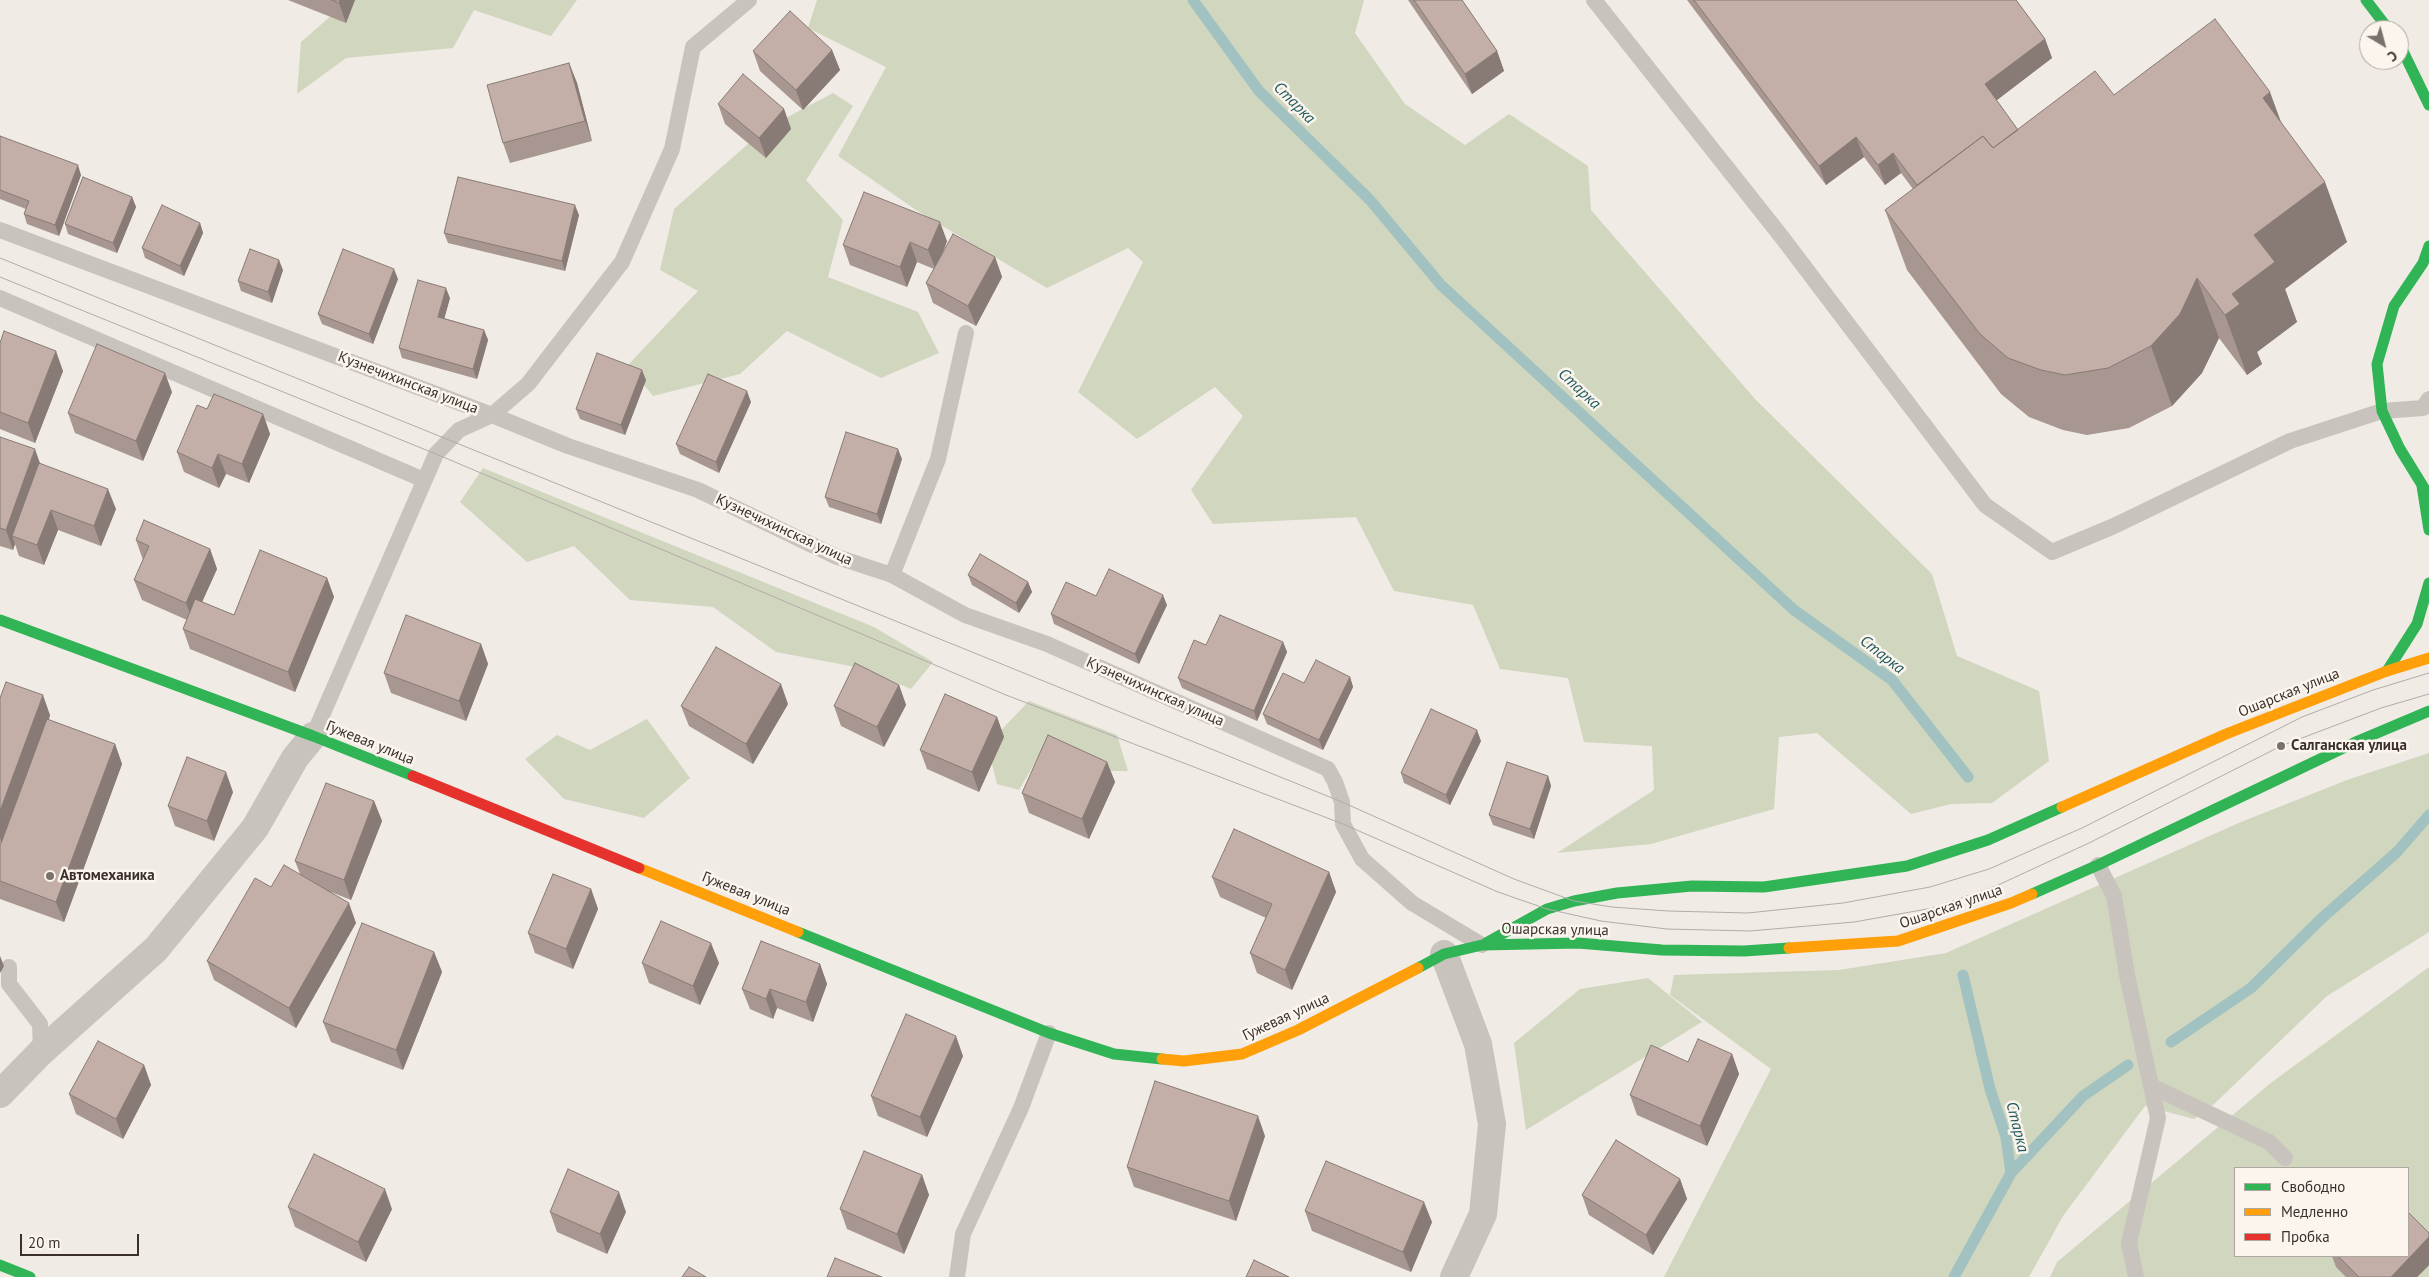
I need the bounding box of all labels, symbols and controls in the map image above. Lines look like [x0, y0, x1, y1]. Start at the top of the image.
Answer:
north arrow [2359, 20, 2409, 70]
text: С [2384, 47, 2401, 66]
water label: Старка [1269, 78, 1319, 128]
street label: Кузнечихинская улица [335, 348, 481, 418]
water label: Старка [1554, 365, 1604, 413]
street label: Кузнечихинская улица [713, 490, 855, 570]
water label: Старка [1856, 632, 1908, 678]
street label: Кузнечихинская улица [1083, 654, 1227, 730]
street label: Ошарская улица [2236, 665, 2342, 721]
street label: Гужевая улица [323, 717, 417, 769]
place label: Салганская улица [2291, 737, 2407, 755]
marker: Салганская улица [2275, 740, 2287, 752]
place label: Автомеханика [60, 867, 155, 885]
street label: Гужевая улица [699, 868, 793, 920]
marker: Автомеханика [44, 870, 56, 882]
street label: Ошарская улица [1897, 881, 2005, 933]
street label: Ошарская улица [1501, 920, 1609, 940]
street label: Гужевая улица [1240, 989, 1332, 1045]
water label: Старка [2001, 1100, 2033, 1154]
legend [2234, 1167, 2409, 1257]
text: Свободно [2281, 1177, 2345, 1196]
text: Медленно [2281, 1202, 2348, 1221]
scale bar [22, 1224, 141, 1256]
text: Пробка [2281, 1227, 2330, 1246]
text: 20 m [28, 1233, 61, 1252]

